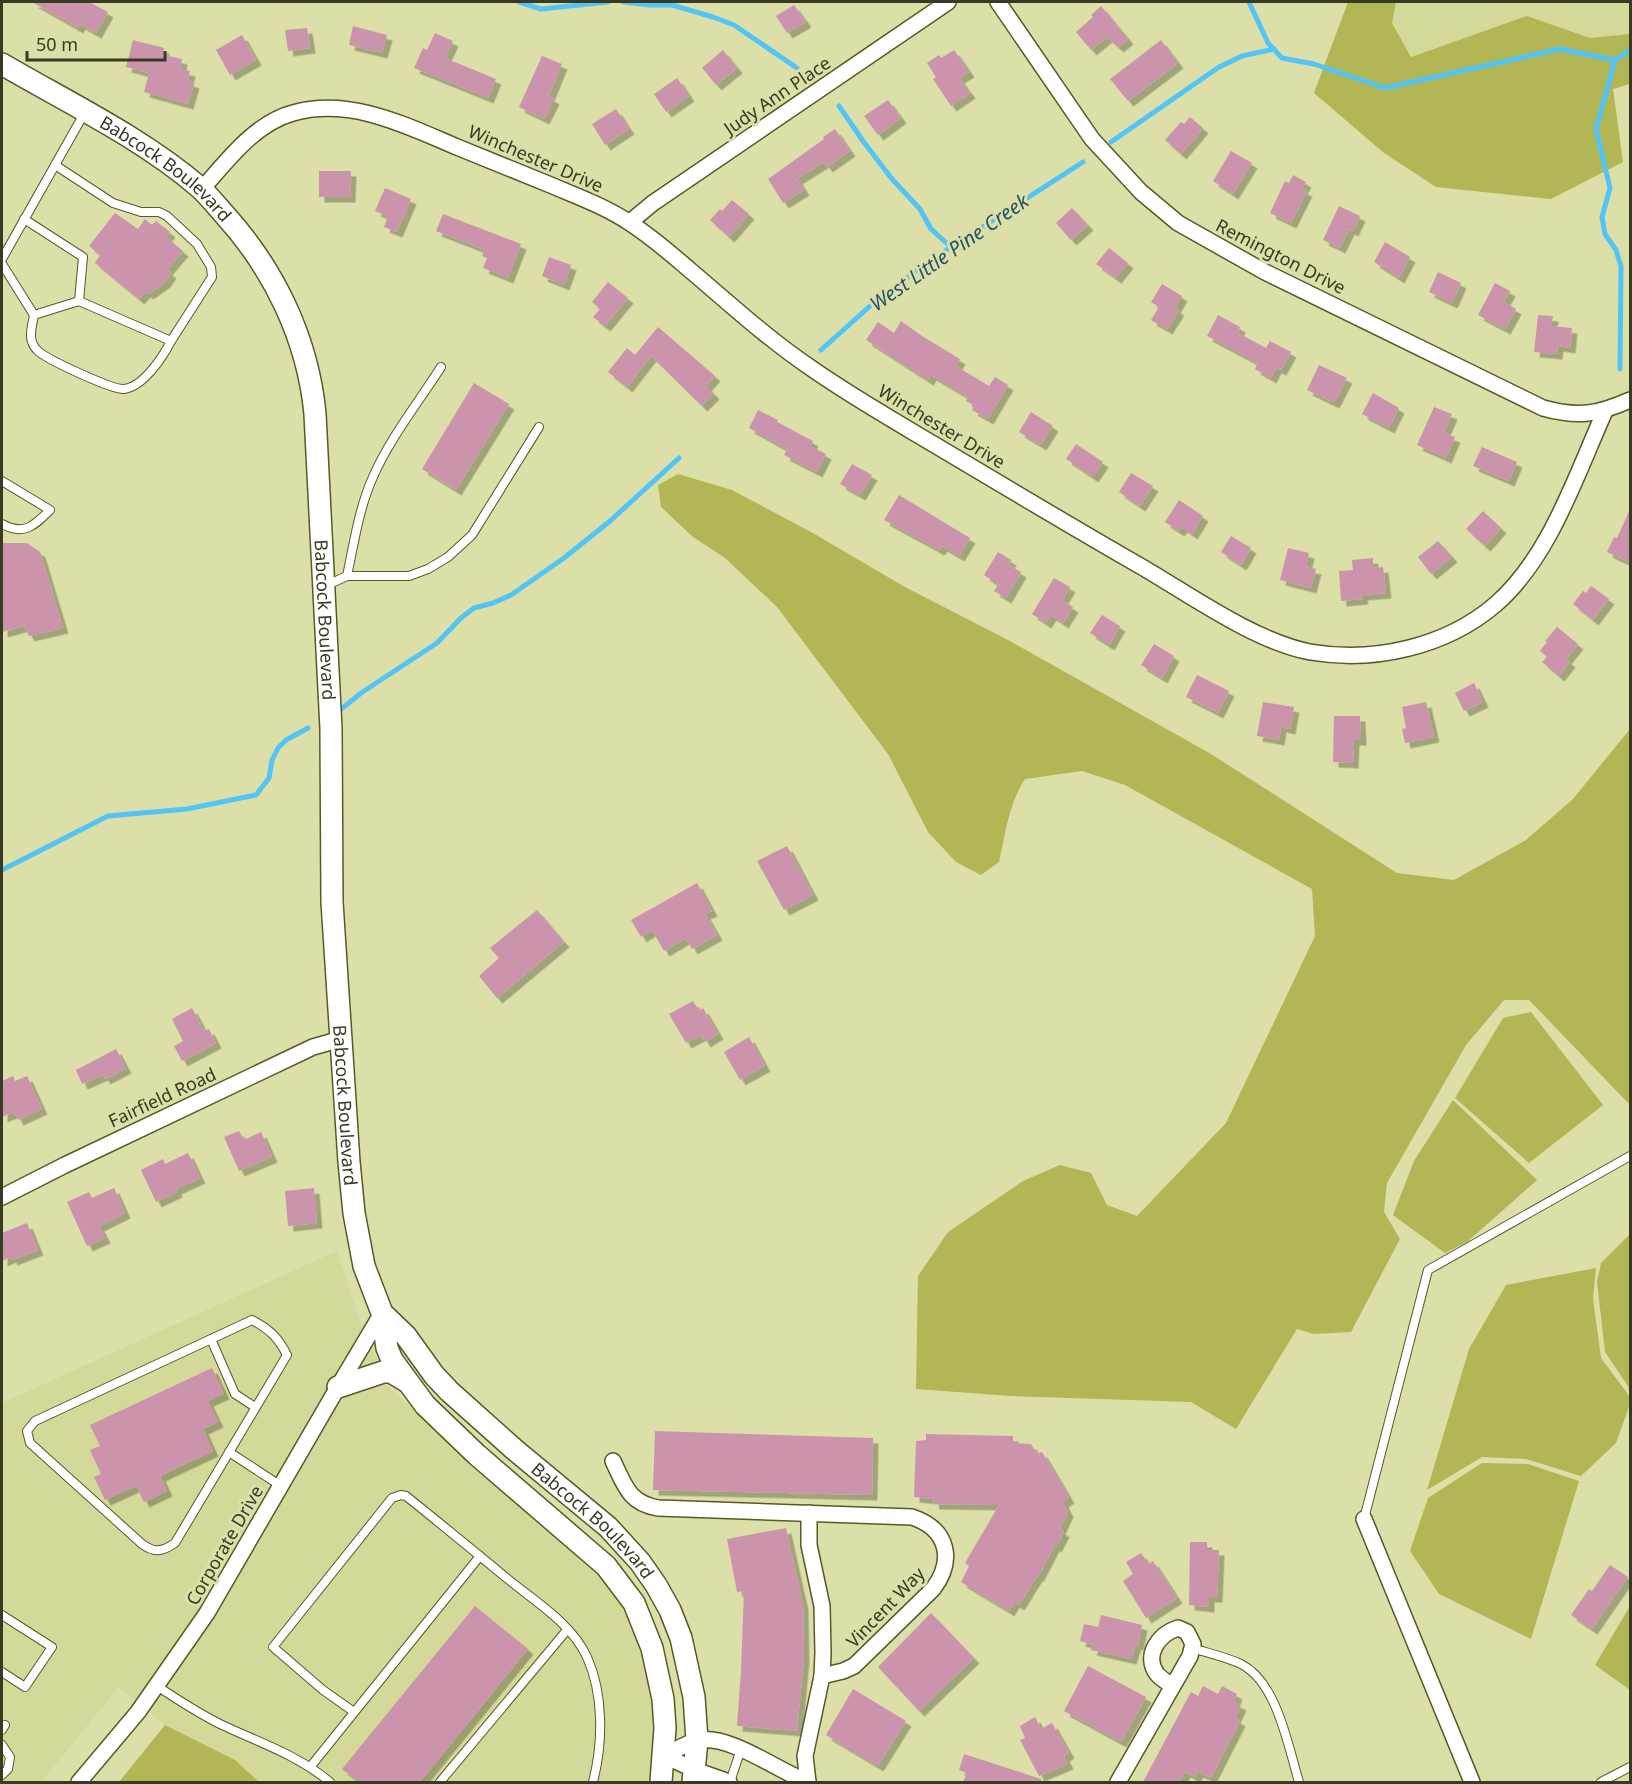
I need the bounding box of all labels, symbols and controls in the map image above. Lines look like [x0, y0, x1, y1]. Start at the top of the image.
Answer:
scale bar [27, 24, 165, 62]
text: 50 m [36, 32, 78, 56]
street label: Judy Ann Place [717, 50, 835, 141]
street label: Babcock Boulevard [96, 110, 237, 227]
street label: Winchester Drive [465, 119, 607, 197]
water label: West Little Pine Creek [864, 186, 1035, 317]
street label: Remington Drive [1212, 213, 1350, 299]
street label: Winchester Drive [874, 379, 1010, 473]
street label: Babcock Boulevard [309, 539, 342, 701]
street label: Babcock Boulevard [328, 1024, 363, 1187]
street label: Fairfield Road [104, 1062, 220, 1132]
street label: Babcock Boulevard [526, 1457, 660, 1583]
street label: Corporate Drive [180, 1481, 268, 1609]
street label: Vincent Way [840, 1561, 930, 1652]

